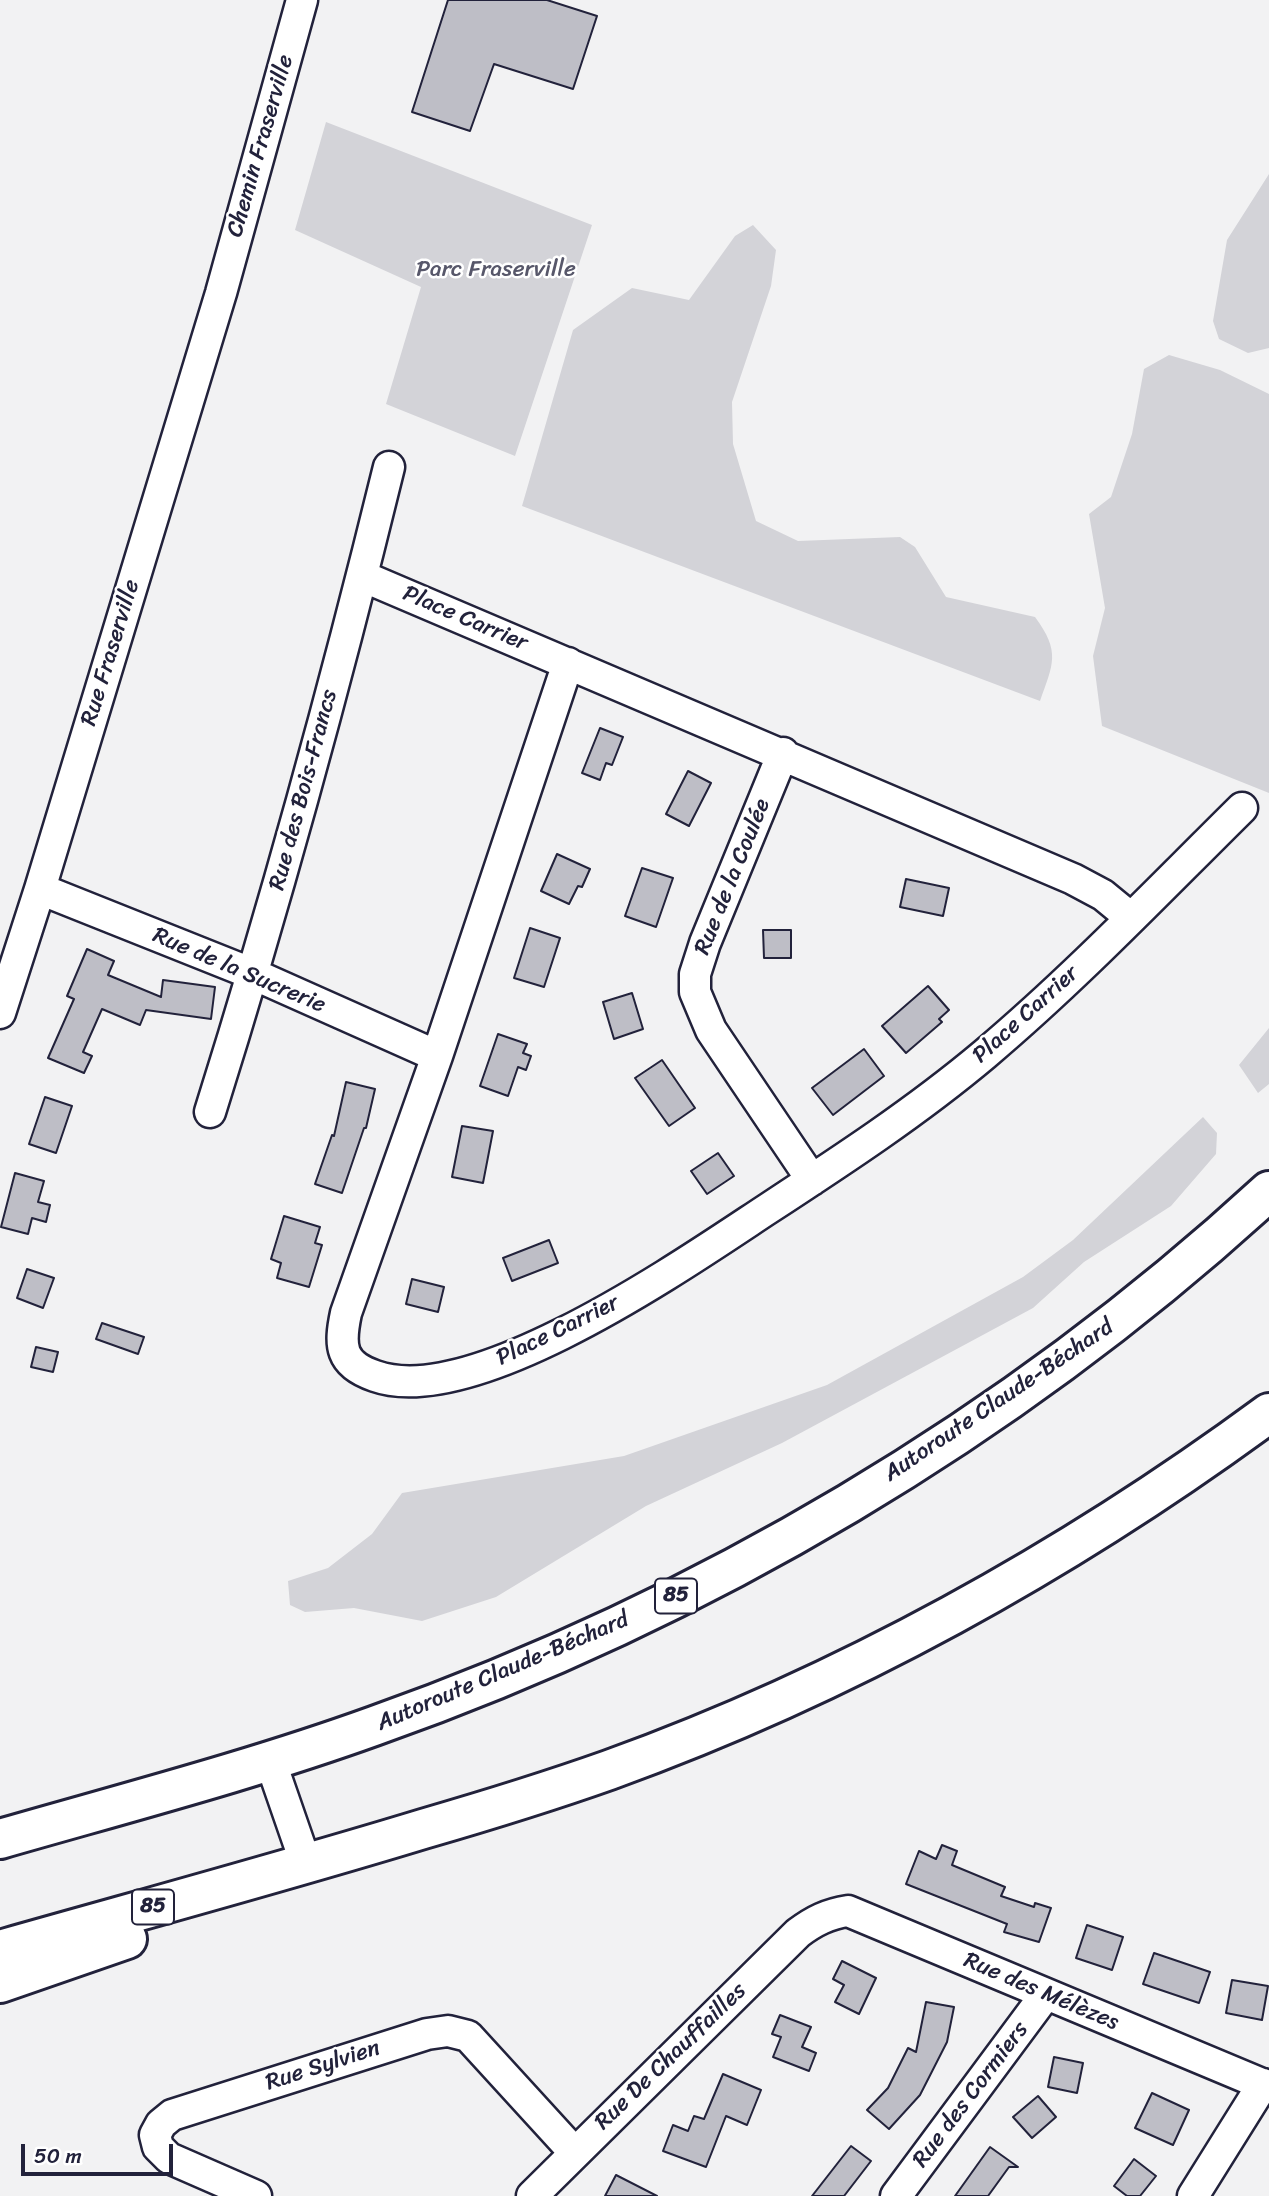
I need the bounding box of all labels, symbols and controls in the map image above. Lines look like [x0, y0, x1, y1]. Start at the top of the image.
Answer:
street label: Chemin Fraserville [222, 52, 300, 240]
park label: Parc Fraserville [416, 256, 576, 284]
street label: Rue Fraserville [76, 577, 146, 729]
street label: Place Carrier [398, 580, 532, 658]
street label: Rue des Bois-Francs [264, 687, 344, 893]
street label: Rue de la Coulée [689, 795, 777, 959]
street label: Rue de la Sucrerie [148, 922, 330, 1020]
street label: Place Carrier [967, 960, 1085, 1070]
street label: Place Carrier [492, 1289, 624, 1373]
street label: Autoroute Claude-Béchard [879, 1314, 1119, 1488]
road number: 85 [655, 1578, 697, 1614]
street label: Autoroute Claude-Béchard [373, 1606, 633, 1738]
road number: 85 [132, 1890, 174, 1924]
street label: Rue des Mélèzes [959, 1947, 1123, 2037]
street label: Rue De Chauffailles [590, 1978, 752, 2136]
street label: Rue des Cormiers [907, 2017, 1035, 2173]
street label: Rue Sylvien [262, 2035, 384, 2097]
scale bar [24, 2130, 177, 2174]
text: 50 m [34, 2137, 82, 2175]

